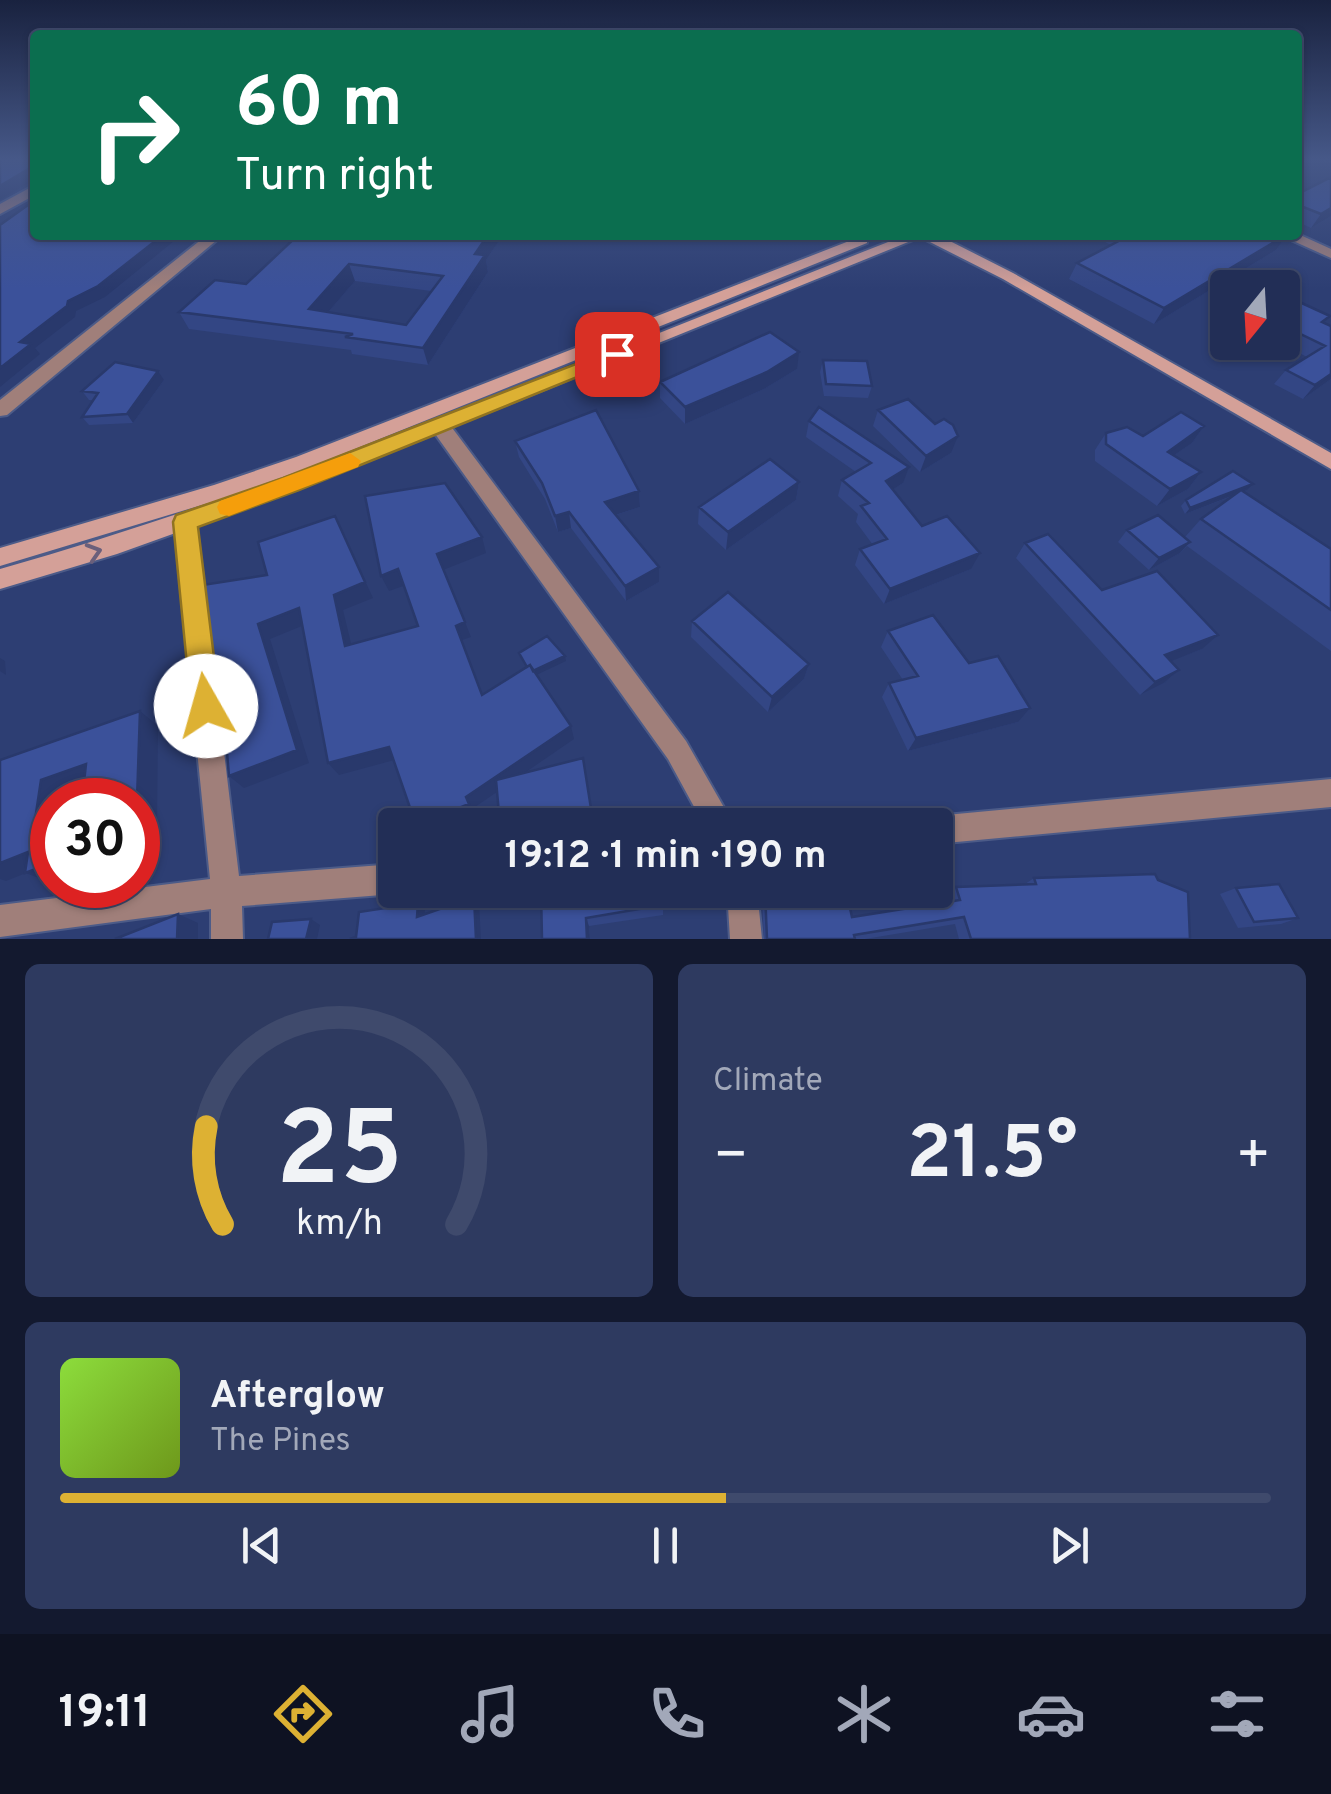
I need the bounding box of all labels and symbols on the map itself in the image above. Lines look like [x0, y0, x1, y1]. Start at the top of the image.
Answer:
north arrow [1210, 270, 1300, 360]
pin [575, 312, 660, 397]
one-way arrow [84, 543, 101, 564]
position arrow [154, 654, 258, 758]
speed limit sign: 30 [30, 778, 160, 908]

